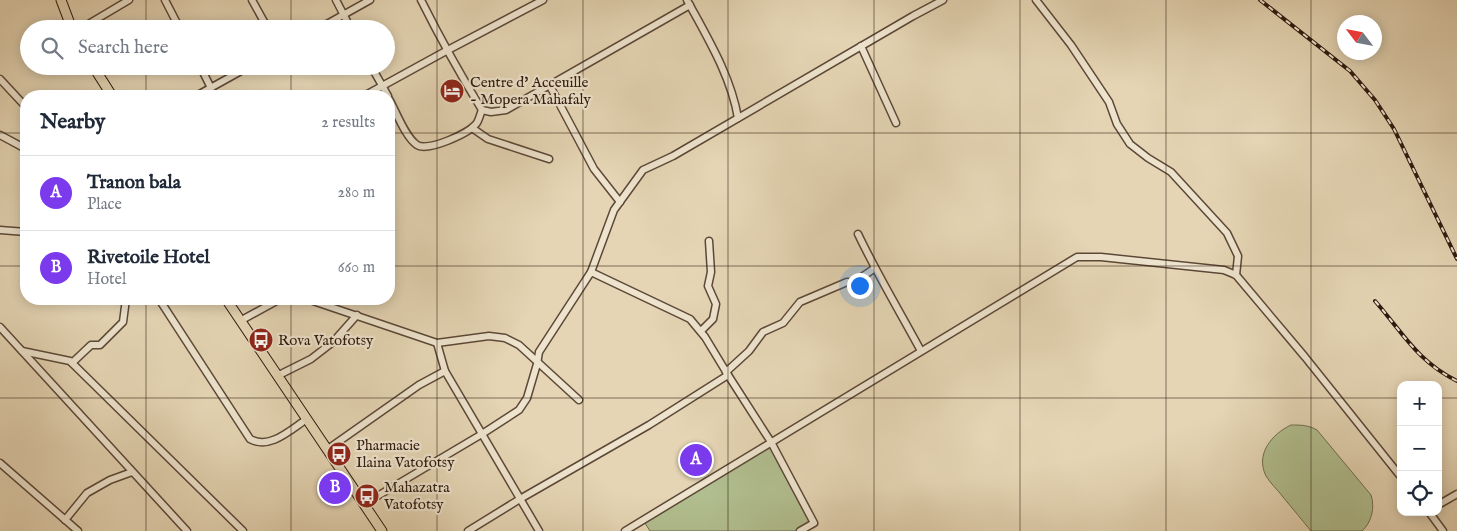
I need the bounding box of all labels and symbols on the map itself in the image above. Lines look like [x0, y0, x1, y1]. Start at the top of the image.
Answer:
north arrow [1337, 15, 1382, 60]
place label: Centre d' Acceuille - Mopera Mahafaly [470, 73, 591, 109]
hotel icon: Centre d' Acceuille - Mopera Mahafaly [439, 78, 465, 104]
your location [847, 273, 873, 299]
bus stop icon: Rova Vatofotsy [248, 327, 274, 353]
place label: Rova Vatofotsy [278, 331, 374, 350]
place label: Pharmacie Ilaina Vatofotsy [356, 436, 455, 472]
bus stop icon: Pharmacie Ilaina Vatofotsy [326, 441, 352, 467]
pin: A [680, 441, 712, 479]
pin: B [319, 469, 351, 507]
place label: Mahazatra Vatofotsy [383, 478, 450, 514]
bus stop icon: Mahazatra Vatofotsy [354, 483, 380, 509]

